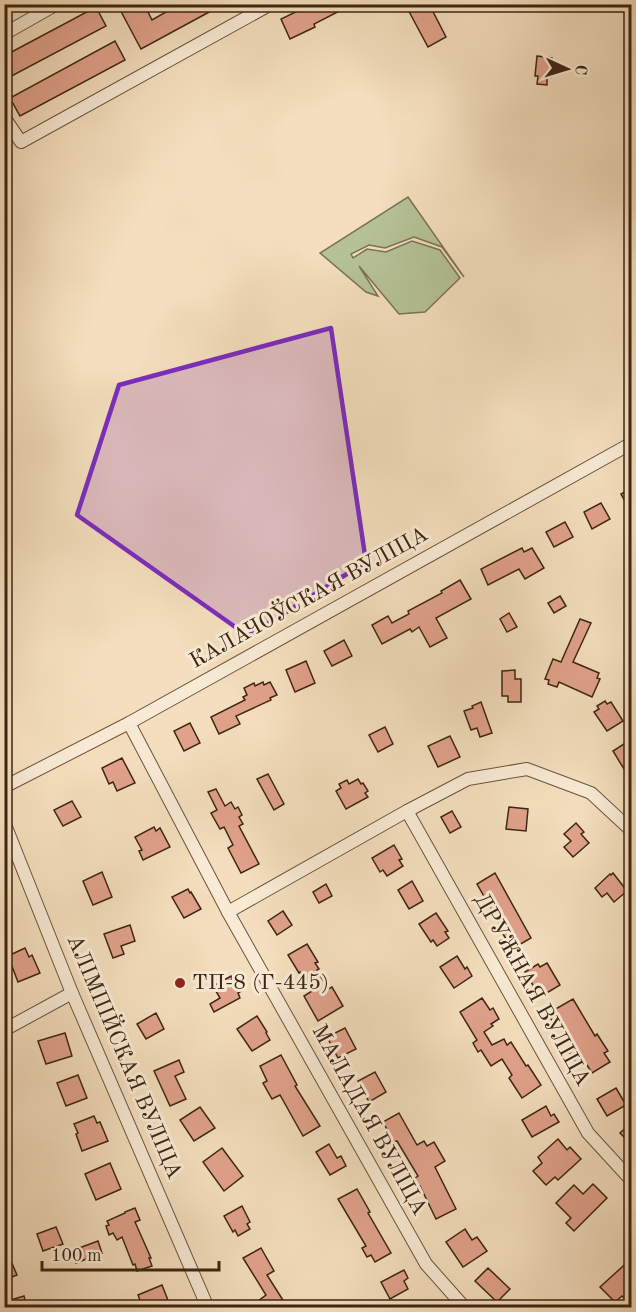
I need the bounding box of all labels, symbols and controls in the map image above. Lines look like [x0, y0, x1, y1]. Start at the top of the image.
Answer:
north arrow [537, 39, 597, 99]
text: С [572, 64, 588, 76]
street label: КАЛАЧОЎСКАЯ ВУЛІЦА [184, 520, 432, 673]
street label: ДРУЖНАЯ ВУЛІЦА [470, 890, 594, 1090]
street label: АЛІМПІЙСКАЯ ВУЛІЦА [63, 930, 189, 1182]
place label: ТП-8 (Г-445) [192, 972, 329, 994]
marker: ТП-8 (Г-445) [173, 976, 187, 990]
street label: МАЛАДАЯ ВУЛІЦА [307, 1021, 431, 1219]
scale bar [42, 1234, 219, 1272]
text: 100 m [51, 1247, 102, 1265]

